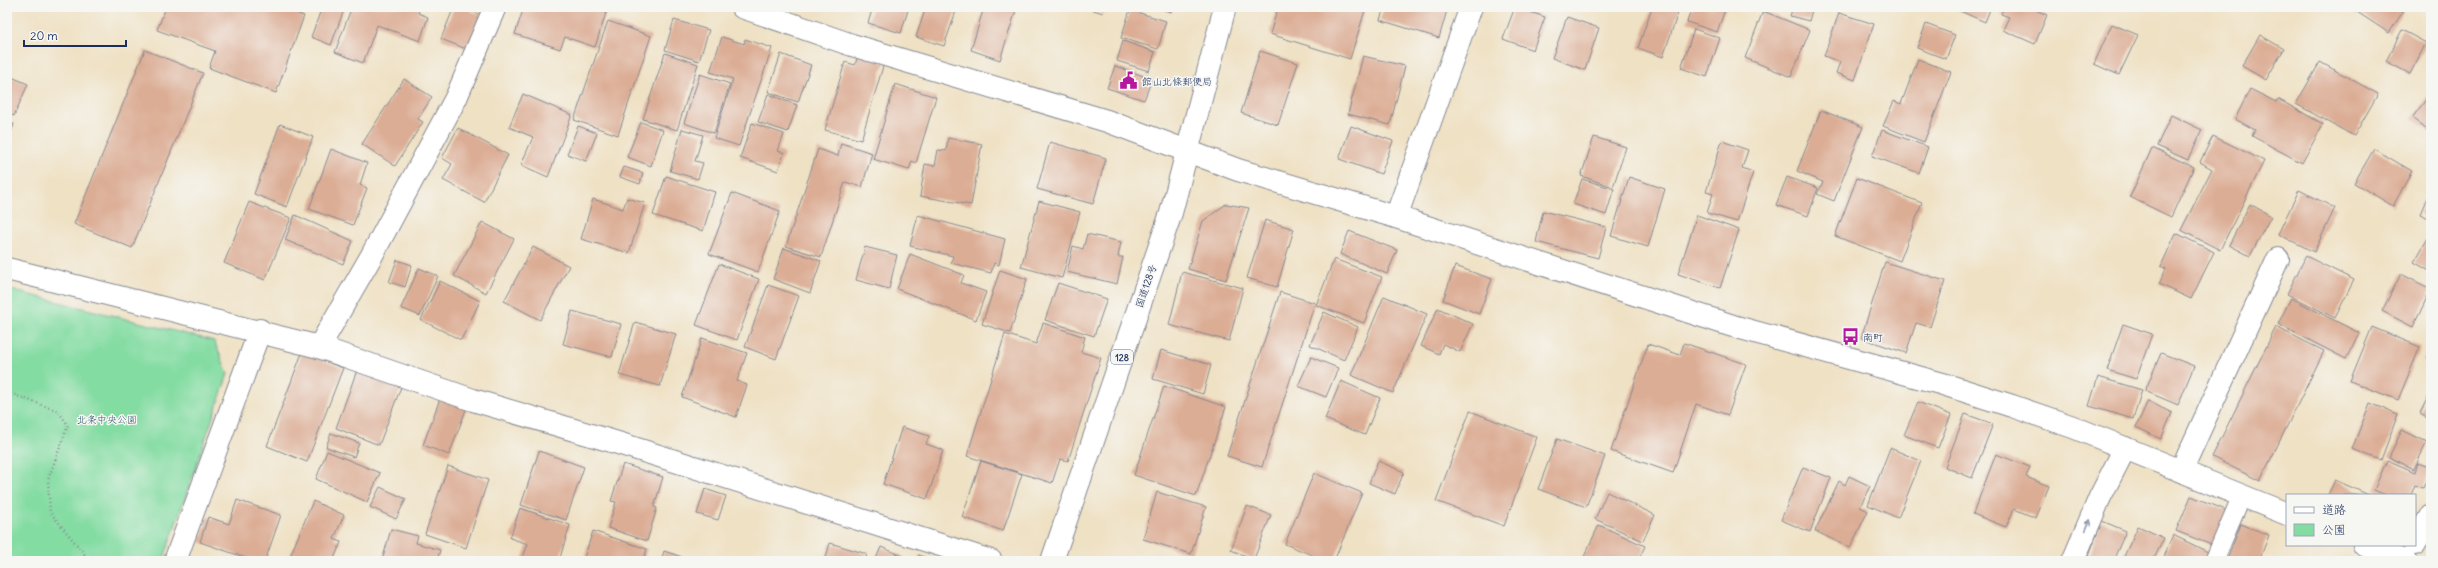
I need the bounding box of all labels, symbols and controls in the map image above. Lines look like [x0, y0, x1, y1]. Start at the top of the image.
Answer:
scale bar [24, 22, 126, 48]
text: 20 m [30, 28, 58, 43]
public building icon: 館山北條郵便局 [1119, 71, 1139, 91]
place label: 館山北條郵便局 [1142, 75, 1212, 88]
street label: 国道128号 [1132, 263, 1160, 309]
bus stop icon: 南町 [1840, 327, 1860, 347]
place label: 南町 [1863, 331, 1883, 344]
road number: 128 [1111, 350, 1133, 364]
park label: 北条中央公園 [77, 413, 137, 426]
legend [2286, 494, 2416, 546]
text: 道路 [2322, 502, 2346, 517]
one-way arrow [2085, 520, 2093, 532]
text: 公園 [2322, 522, 2346, 537]

